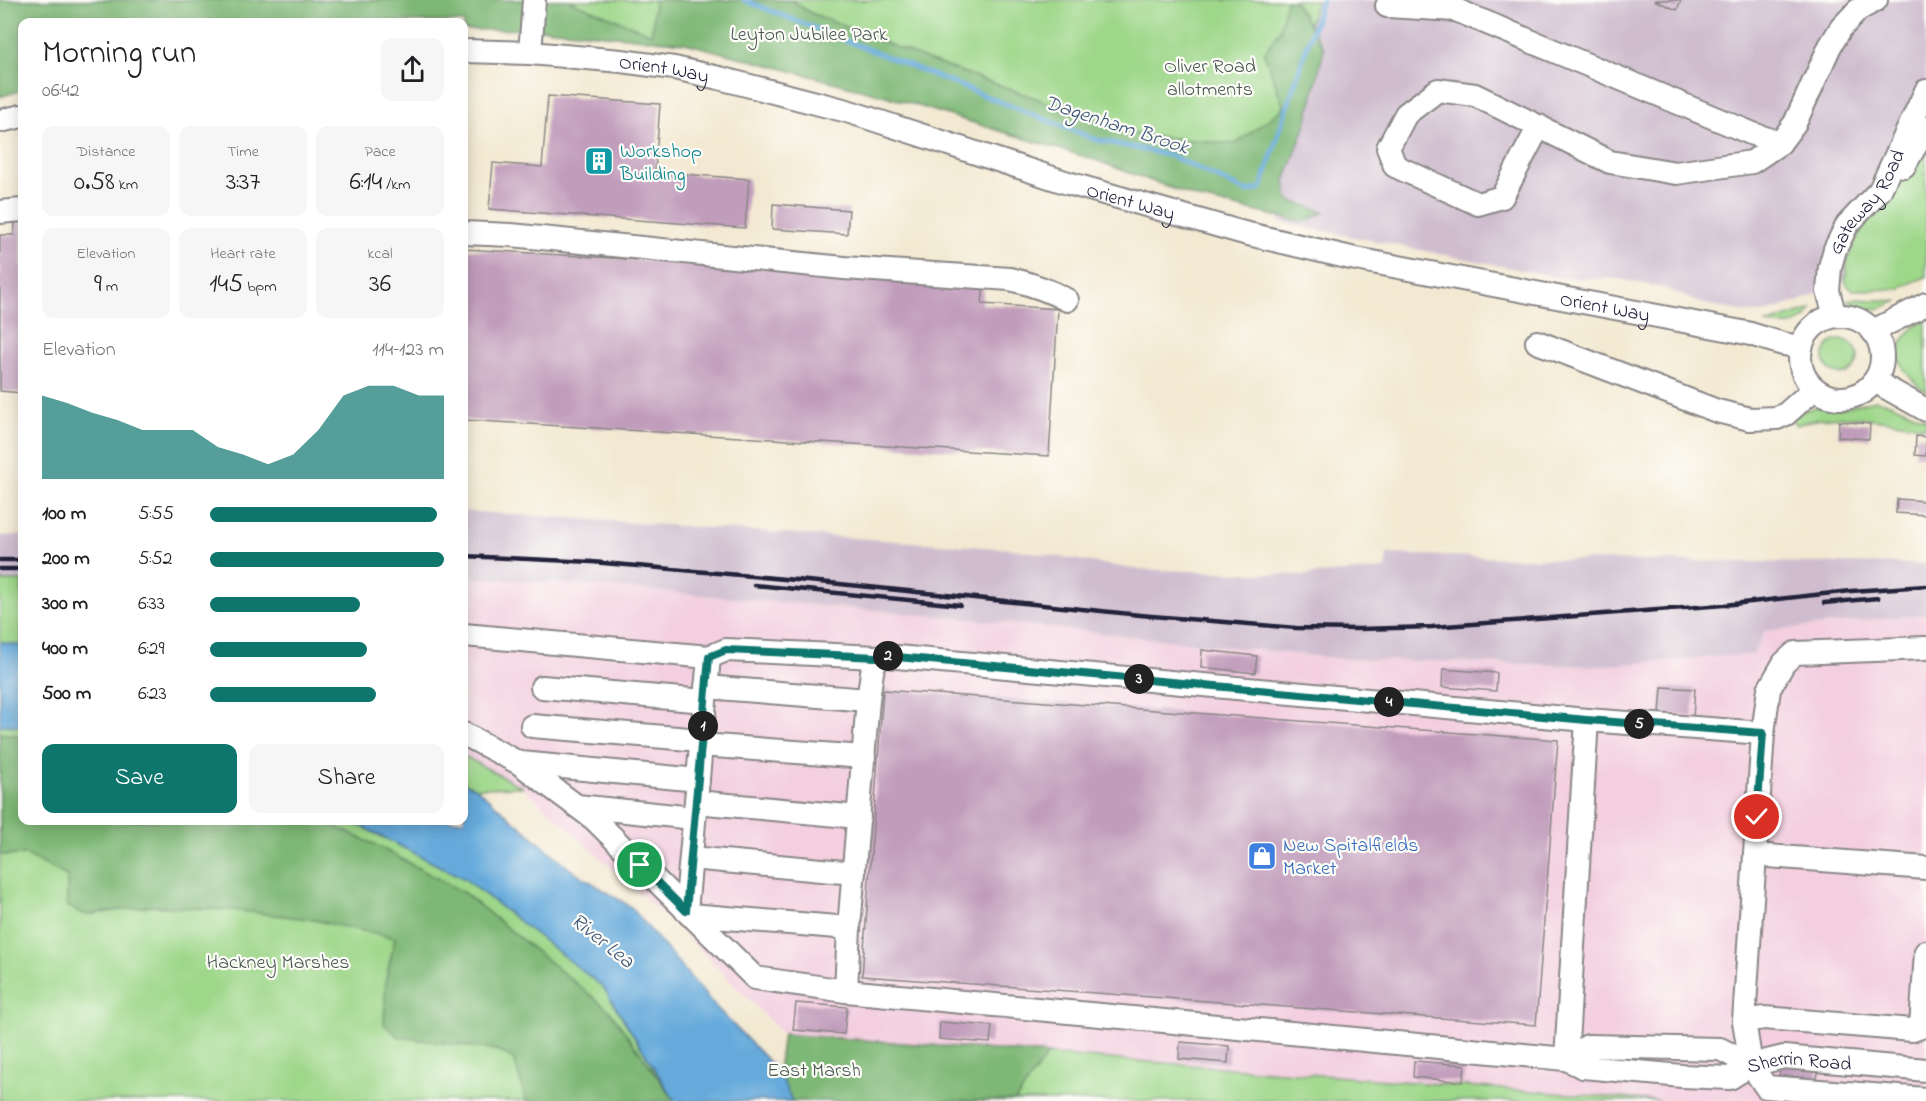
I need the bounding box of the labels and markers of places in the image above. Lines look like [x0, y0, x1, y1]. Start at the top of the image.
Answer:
place label: Workshop Building [619, 138, 702, 191]
building icon: Workshop Building [583, 145, 615, 177]
pin: 2 [873, 641, 903, 671]
pin: 3 [1124, 664, 1154, 694]
pin: 4 [1374, 687, 1404, 717]
pin: 5 [1624, 709, 1654, 739]
pin: 1 [688, 711, 718, 741]
pin [1731, 791, 1782, 842]
place label: New Spitalfields Market [1283, 832, 1418, 884]
pin [614, 839, 665, 890]
shop icon: New Spitalfields Market [1246, 840, 1278, 872]

